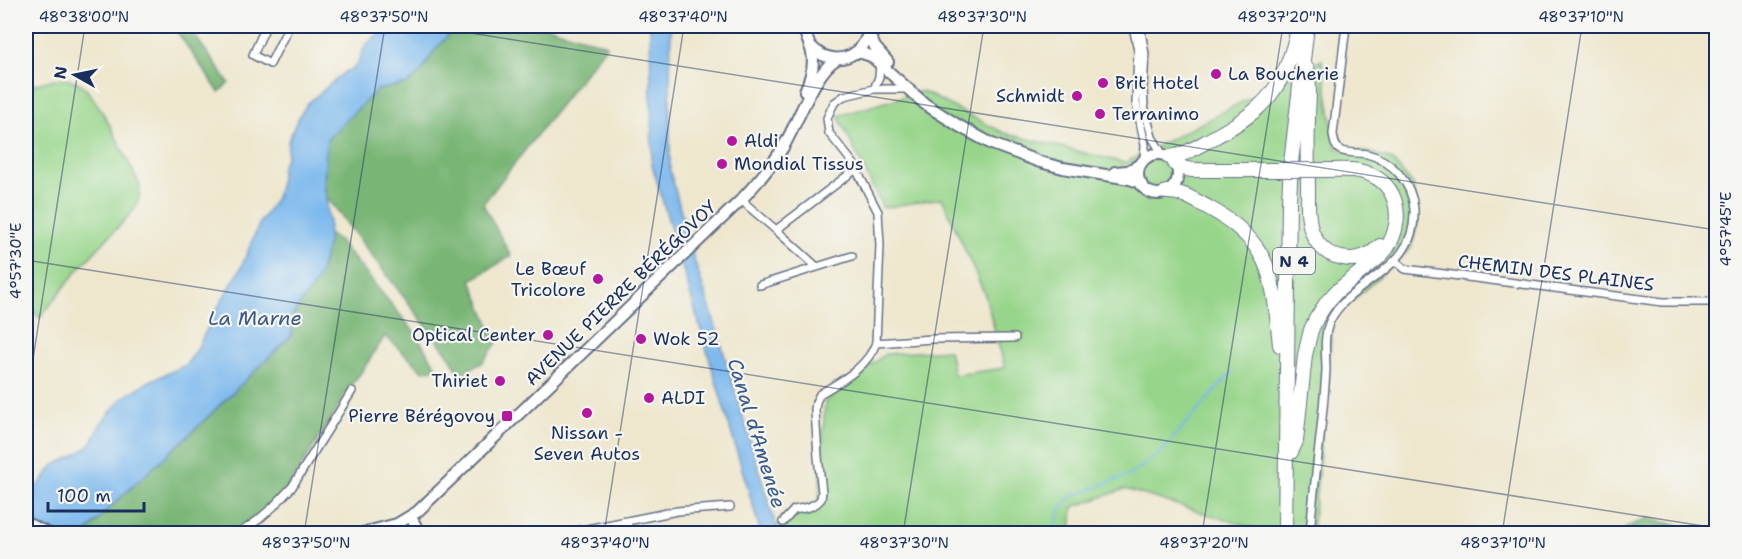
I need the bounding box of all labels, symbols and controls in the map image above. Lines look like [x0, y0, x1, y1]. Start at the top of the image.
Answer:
text: 48°38'00"N [39, 7, 129, 27]
text: 48°37'50"N [340, 7, 428, 27]
text: 48°37'40"N [638, 7, 728, 27]
text: 48°37'30"N [937, 7, 1027, 27]
text: 48°37'20"N [1237, 7, 1327, 27]
text: 48°37'10"N [1538, 7, 1624, 27]
north arrow [45, 45, 105, 105]
place label: La Boucherie [1228, 62, 1339, 86]
text: N [49, 65, 72, 81]
marker: La Boucherie [1209, 67, 1223, 81]
place label: Brit Hotel [1115, 71, 1200, 95]
marker: Brit Hotel [1096, 76, 1110, 90]
place label: Schmidt [996, 84, 1065, 108]
marker: Schmidt [1070, 89, 1084, 103]
place label: Terranimo [1112, 102, 1199, 126]
marker: Terranimo [1093, 107, 1107, 121]
place label: Aldi [744, 129, 779, 153]
marker: Aldi [725, 134, 739, 148]
place label: Mondial Tissus [734, 152, 864, 176]
marker: Mondial Tissus [715, 157, 729, 171]
text: 4°57'45"E [1716, 192, 1736, 266]
street label: AVENUE PIERRE BÉRÉGOVOY [520, 195, 722, 391]
text: 4°57'30"E [6, 223, 26, 299]
road number: N 4 [1273, 248, 1315, 274]
street label: CHEMIN DES PLAINES [1457, 249, 1655, 297]
place label: Le Bœuf Tricolore [511, 257, 586, 302]
marker: Le Bœuf Tricolore [591, 272, 605, 286]
water label: La Marne [208, 305, 302, 331]
place label: Optical Center [412, 323, 536, 347]
place label: Wok 52 [653, 327, 720, 351]
marker: Optical Center [541, 328, 555, 342]
marker: Wok 52 [634, 332, 648, 346]
water label: Canal d'Amenée [722, 355, 792, 511]
place label: Thiriet [431, 369, 488, 393]
marker: Thiriet [493, 374, 507, 388]
place label: ALDI [661, 386, 705, 410]
marker: ALDI [642, 391, 656, 405]
place label: Pierre Bérégovoy [348, 404, 495, 428]
marker: Nissan - Seven Autos [580, 406, 594, 420]
marker: Pierre Bérégovoy [500, 409, 514, 423]
place label: Nissan - Seven Autos [534, 421, 640, 466]
scale bar [48, 475, 144, 513]
text: 100 m [57, 484, 111, 508]
text: 48°37'50"N [262, 533, 350, 553]
text: 48°37'40"N [560, 533, 650, 553]
text: 48°37'30"N [859, 533, 949, 553]
text: 48°37'20"N [1159, 533, 1249, 553]
text: 48°37'10"N [1460, 533, 1546, 553]

